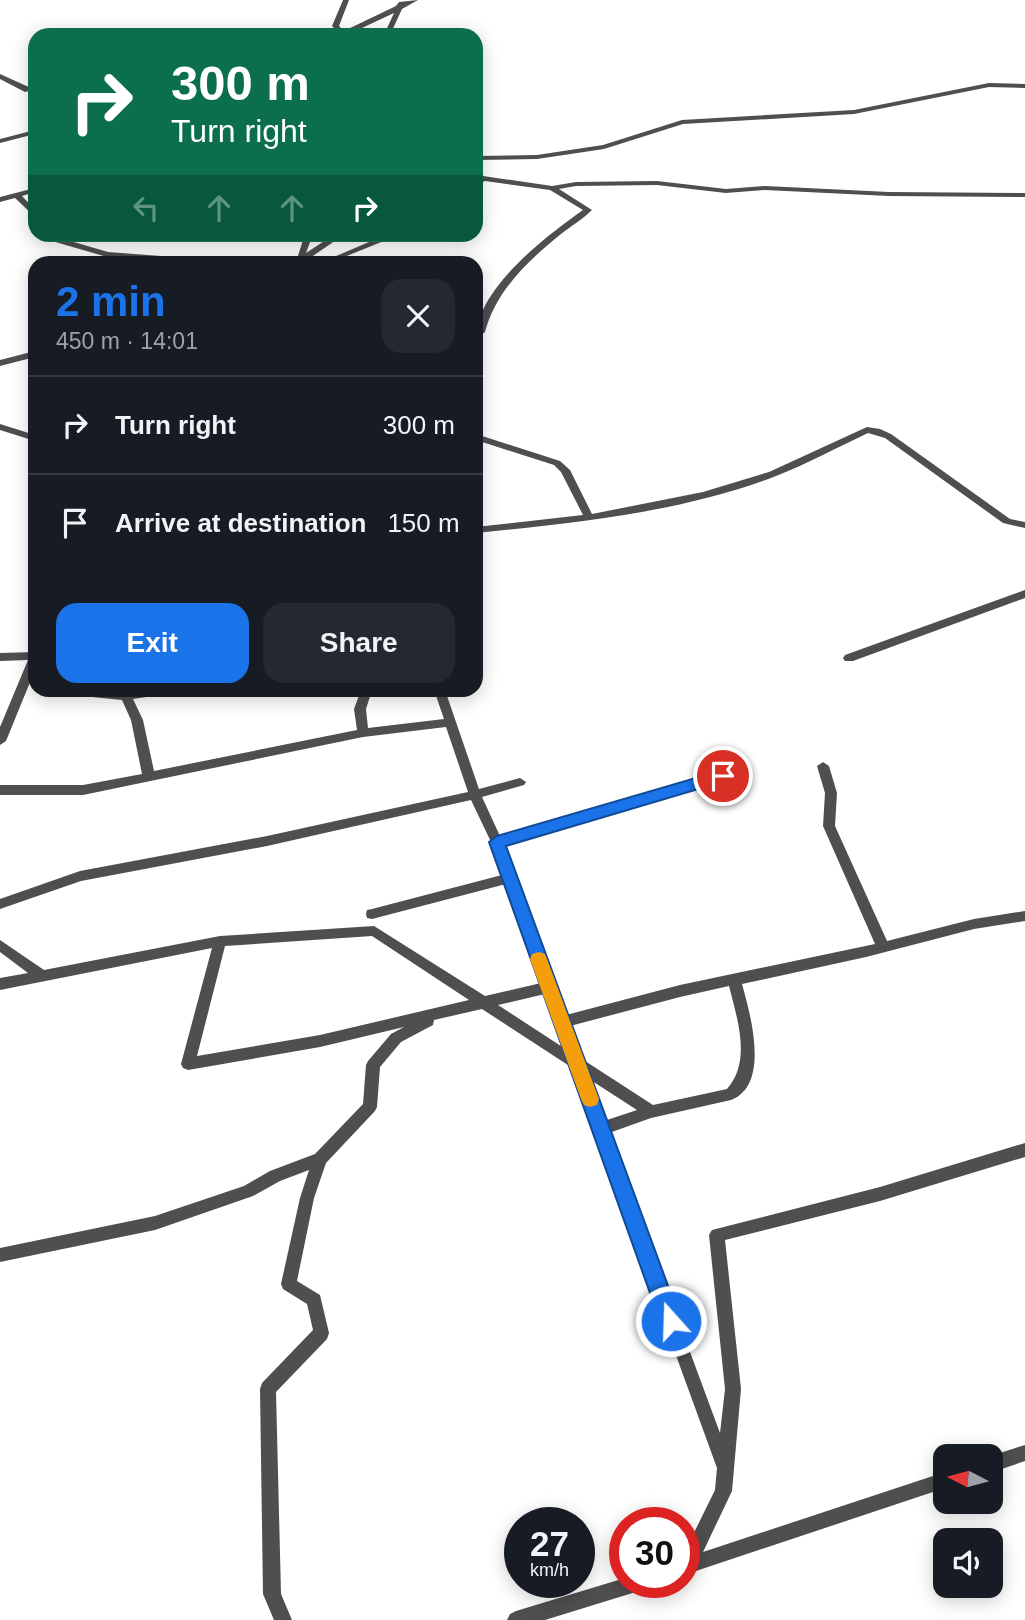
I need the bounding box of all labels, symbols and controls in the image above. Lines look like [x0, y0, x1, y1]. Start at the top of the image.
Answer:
icon: right [56, 56, 147, 147]
text: 300 m [171, 56, 310, 110]
text: Turn right [171, 113, 307, 149]
icon: left [127, 189, 165, 227]
icon: ahead [200, 189, 238, 227]
icon: ahead [273, 189, 311, 227]
icon: right [346, 189, 384, 227]
text: 2 min [56, 278, 166, 325]
button: close [381, 279, 455, 353]
text: 450 m · 14:01 [56, 328, 198, 354]
icon: right [56, 406, 94, 444]
text: Turn right [115, 410, 236, 440]
text: 300 m [383, 410, 455, 440]
icon: arrive [56, 504, 94, 542]
text: Arrive at destination [115, 508, 366, 538]
text: 150 m [387, 508, 460, 538]
button: Exit [56, 603, 249, 683]
button: Share [263, 603, 455, 683]
pin [693, 746, 753, 806]
icon: arrive [704, 757, 742, 795]
position arrow [634, 1284, 708, 1358]
north arrow [933, 1444, 1003, 1514]
map controls [933, 1444, 1003, 1598]
speed limit sign: 30 [609, 1507, 700, 1598]
text: 27 [530, 1524, 569, 1563]
button: sound [933, 1528, 1003, 1598]
text: km/h [530, 1560, 569, 1580]

